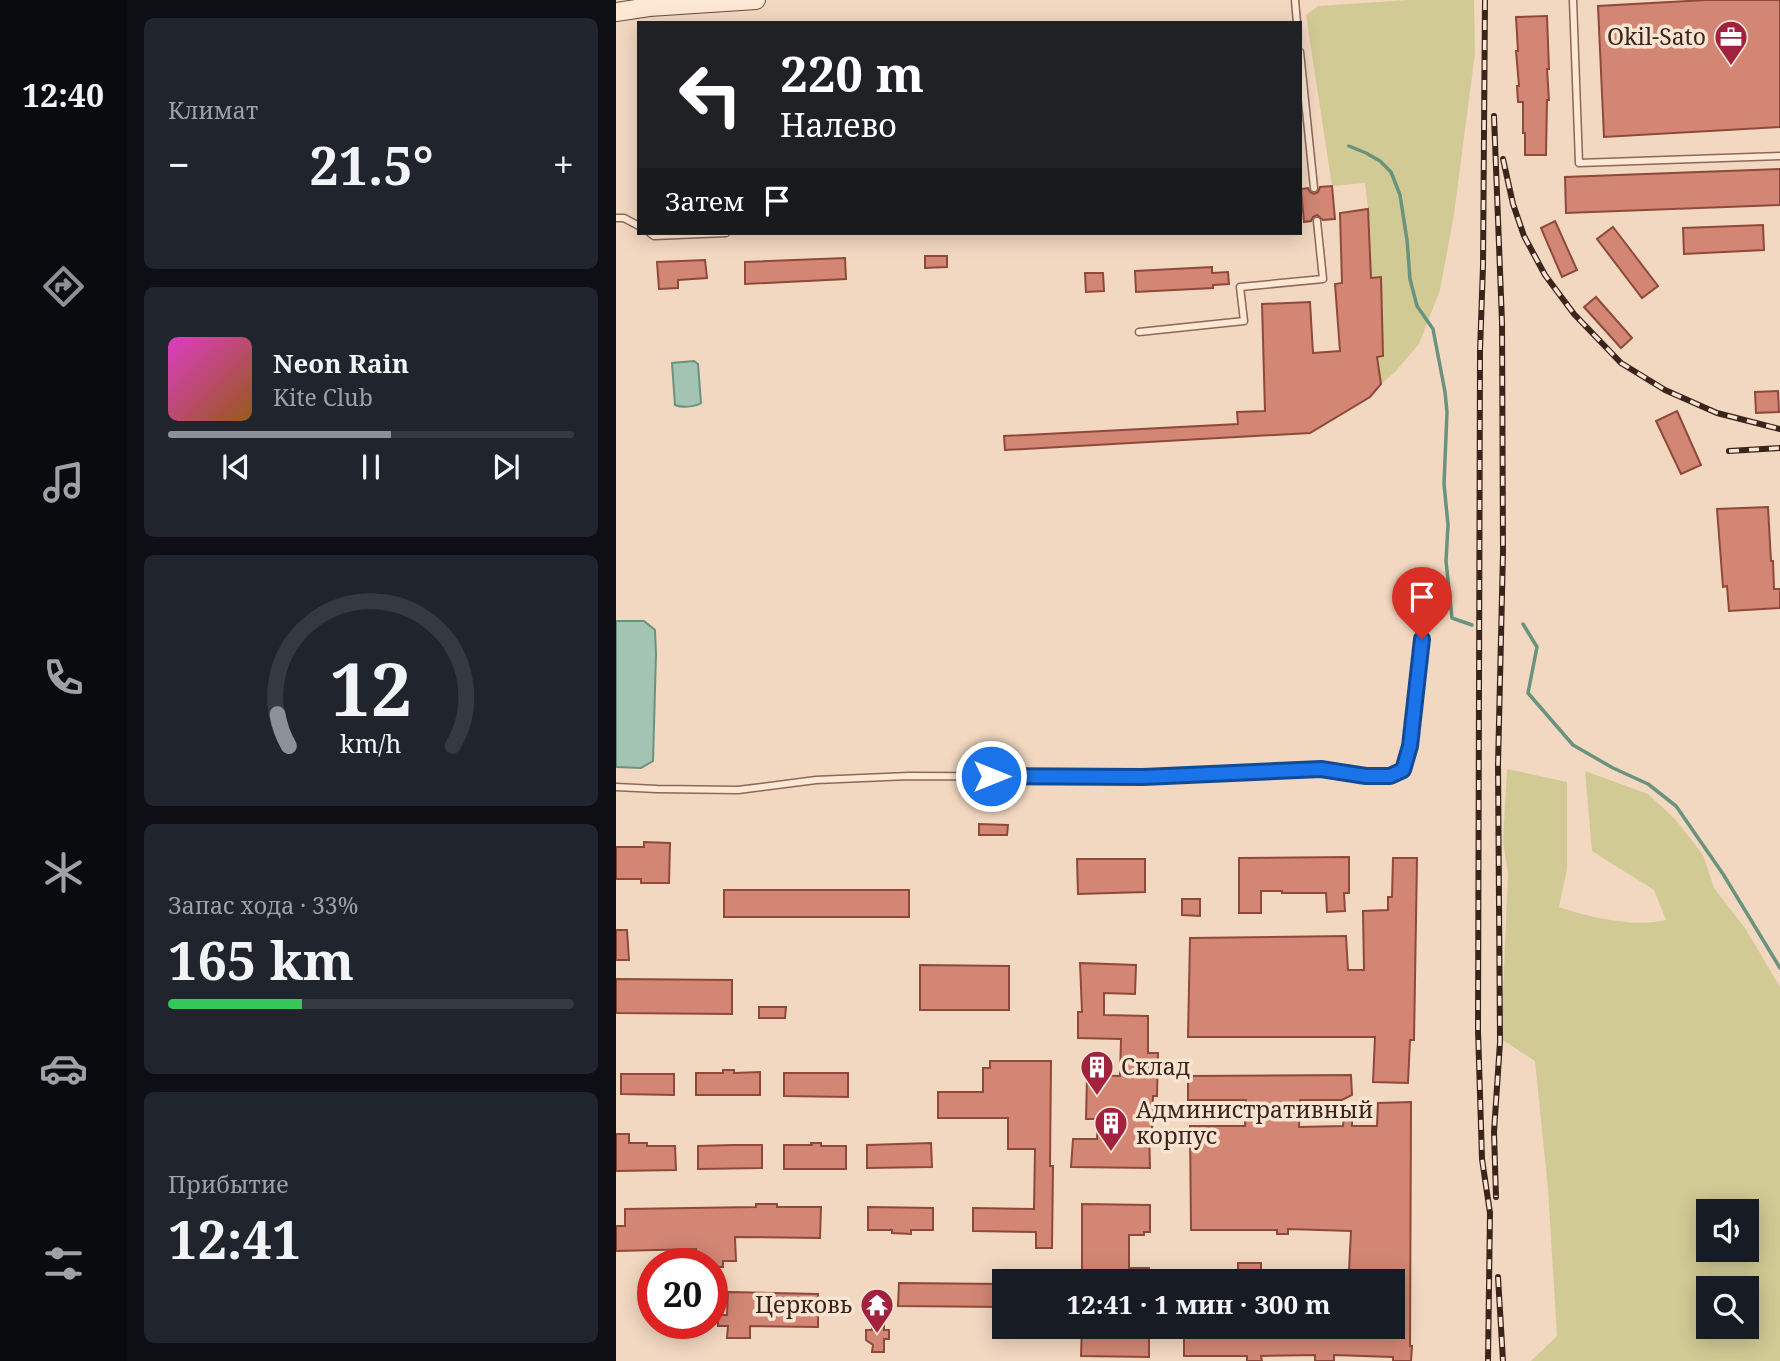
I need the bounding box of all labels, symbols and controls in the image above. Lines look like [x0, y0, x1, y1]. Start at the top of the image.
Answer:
office icon: Okil-Sato [1712, 18, 1750, 67]
place label: Okil-Sato [1607, 20, 1706, 52]
text: 220 m [780, 40, 924, 106]
icon: left [665, 49, 756, 140]
text: 12:40 [22, 73, 104, 116]
text: Климат [168, 94, 258, 126]
text: Налево [780, 103, 897, 146]
text: 21.5° [309, 129, 434, 200]
text: − [168, 138, 190, 190]
text: + [553, 138, 574, 190]
icon: arrive [758, 182, 796, 220]
text: Затем [665, 183, 744, 219]
icon: directions [39, 262, 88, 311]
text: Neon Rain [273, 345, 409, 381]
text: Kite Club [273, 381, 373, 413]
icon: previous [217, 448, 255, 486]
icon: pause [352, 448, 390, 486]
icon: next [487, 448, 525, 486]
icon: music [39, 458, 88, 507]
pin [1392, 567, 1452, 639]
icon: arrive [1403, 578, 1441, 616]
text: 12 [330, 639, 412, 738]
icon: phone [39, 653, 88, 702]
text: km/h [340, 726, 402, 760]
position arrow [954, 739, 1028, 813]
icon: climate [39, 848, 88, 897]
text: Запас хода · 33% [168, 889, 358, 921]
text: 165 km [168, 924, 354, 995]
icon: car [39, 1044, 88, 1093]
building icon: Склад [1078, 1048, 1116, 1097]
place label: Склад [1121, 1050, 1190, 1082]
place label: Административный корпус [1136, 1093, 1373, 1151]
building icon: Административный корпус [1092, 1104, 1130, 1153]
text: Прибытие [168, 1168, 289, 1200]
map controls [1696, 1199, 1759, 1339]
button: sound [1696, 1199, 1759, 1262]
text: 12:41 [168, 1203, 301, 1274]
icon: filters [39, 1239, 88, 1288]
speed limit sign: 20 [637, 1248, 728, 1339]
button: search [1696, 1276, 1759, 1339]
temple icon: Церковь [858, 1286, 896, 1335]
text: 12:41 · 1 мин · 300 m [1066, 1286, 1331, 1322]
place label: Церковь [755, 1288, 852, 1320]

